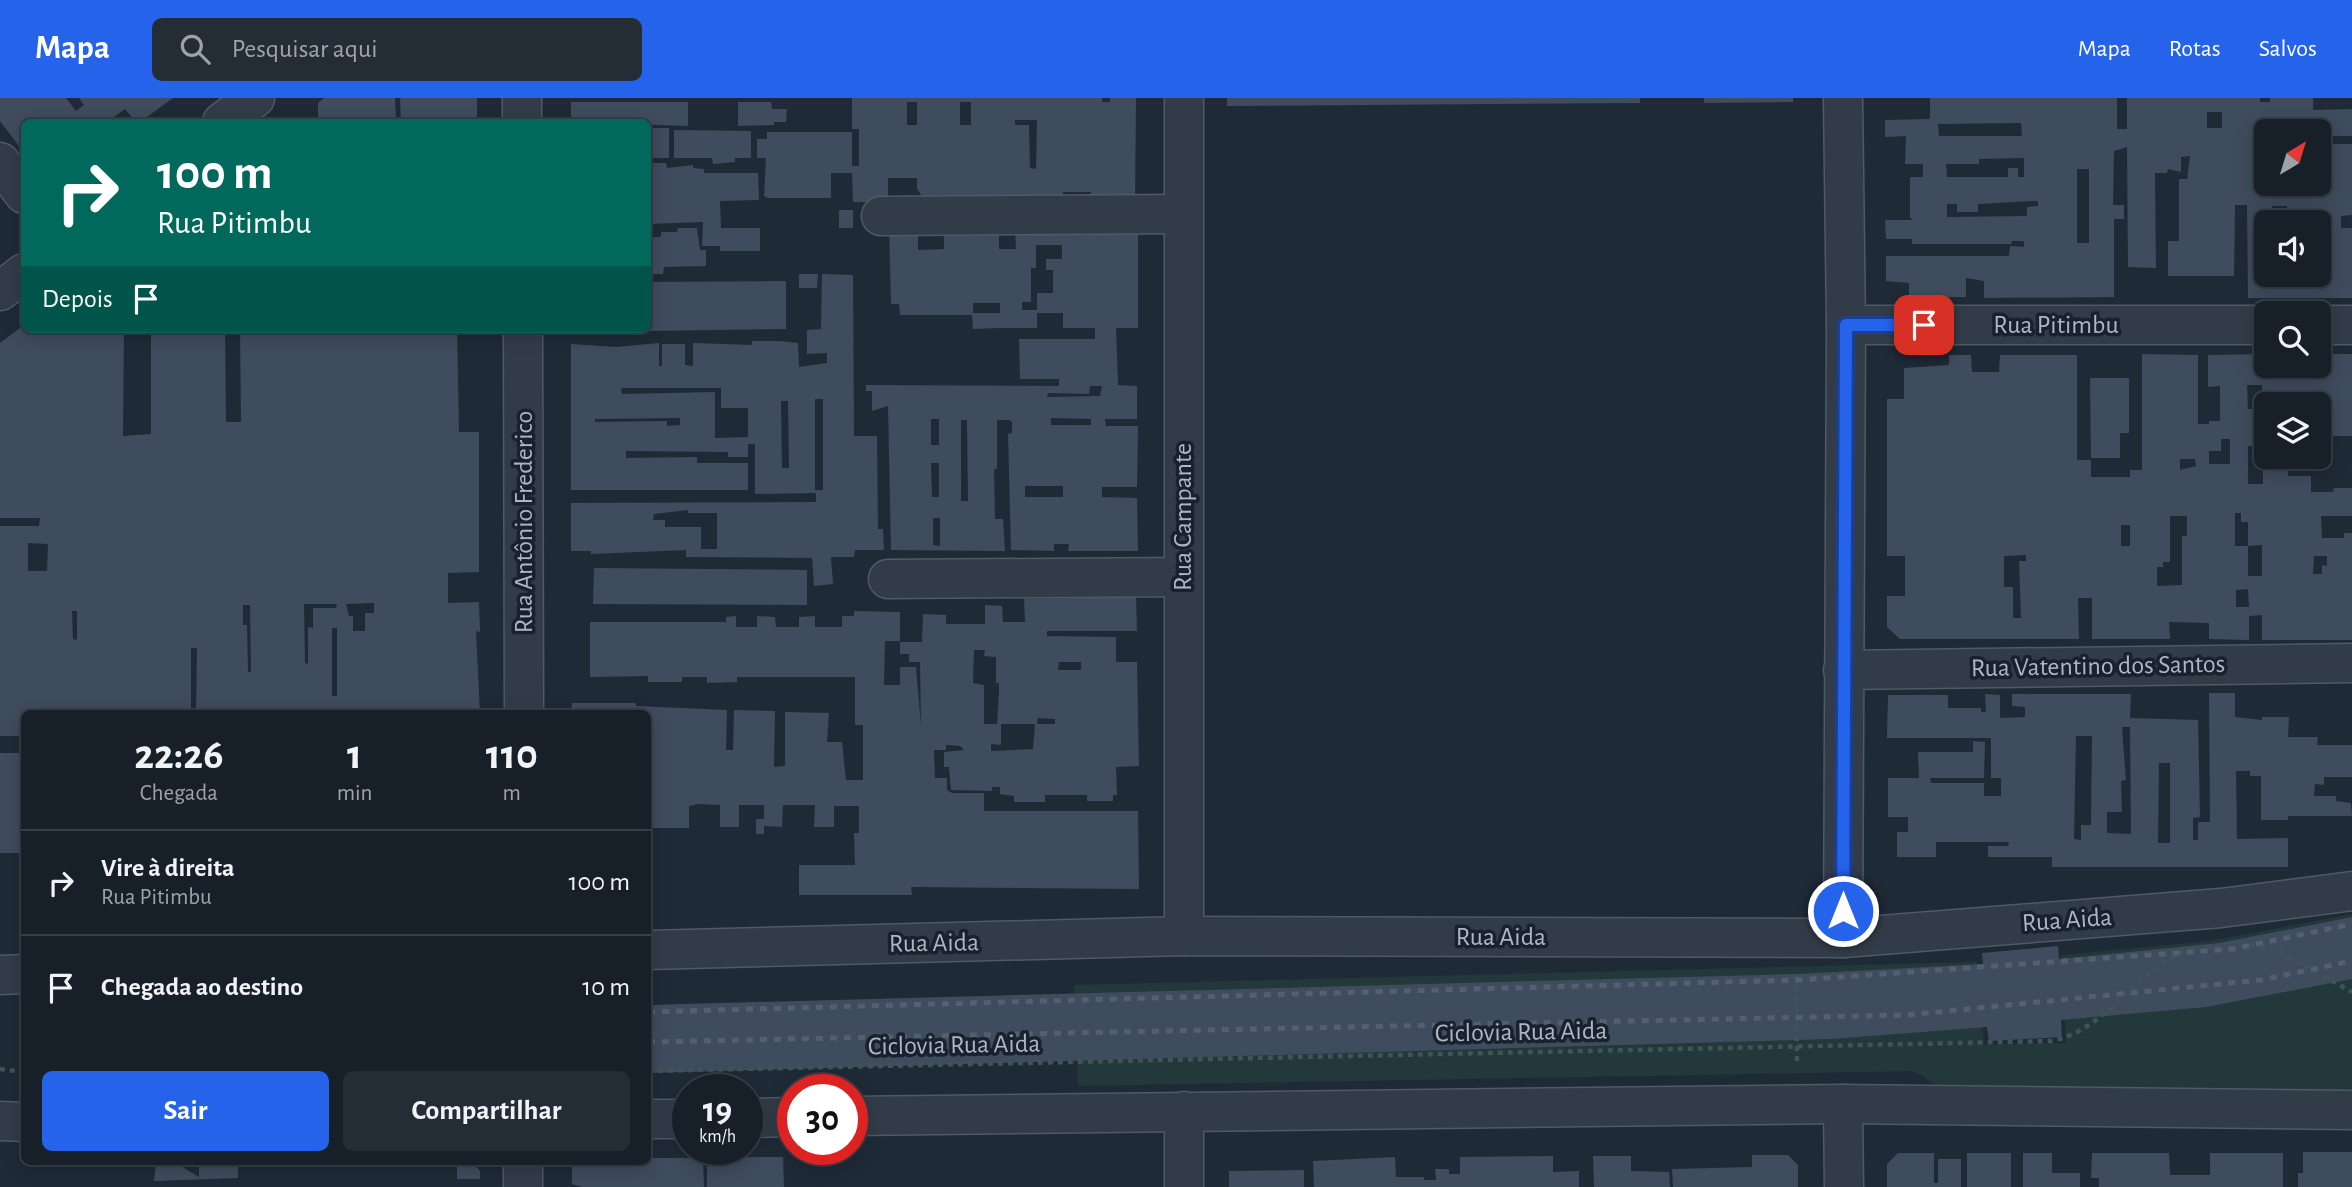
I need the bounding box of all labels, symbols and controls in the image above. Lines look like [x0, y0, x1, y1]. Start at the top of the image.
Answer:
search box [152, 18, 642, 81]
icon: search [176, 30, 214, 68]
text: Mapa [35, 32, 110, 65]
text: Pesquisar aqui [232, 36, 378, 62]
text: Mapa [2078, 37, 2131, 61]
text: Rotas [2169, 37, 2221, 61]
text: Salvos [2259, 37, 2317, 61]
north arrow [2254, 119, 2331, 196]
map controls [2254, 119, 2331, 469]
icon: right [42, 147, 133, 238]
text: 100 m [157, 149, 273, 198]
text: Rua Pitimbu [157, 207, 311, 239]
button: sound [2254, 210, 2331, 287]
icon: arrive [127, 280, 165, 318]
text: Depois [42, 286, 113, 312]
pin [1894, 295, 1954, 355]
button: search [2254, 301, 2331, 378]
icon: arrive [1905, 306, 1943, 344]
street label: Rua Pitimbu [1993, 312, 2119, 338]
button: layers [2254, 392, 2331, 469]
street label: Rua Antônio Frederico [511, 411, 537, 633]
street label: Rua Campante [1170, 443, 1196, 591]
street label: Rua Vatentino dos Santos [1971, 651, 2225, 681]
text: 22:26 [134, 734, 223, 776]
text: 1 [347, 734, 362, 776]
text: 110 [486, 734, 538, 776]
text: Chegada [140, 782, 218, 805]
text: min [337, 782, 372, 805]
text: m [503, 782, 521, 805]
text: Vire à direita [101, 855, 235, 881]
icon: right [42, 864, 80, 902]
text: 100 m [569, 869, 630, 895]
position arrow [1806, 874, 1880, 948]
text: Rua Pitimbu [101, 886, 212, 909]
street label: Rua Aida [2021, 904, 2113, 936]
street label: Rua Aida [1456, 924, 1546, 950]
street label: Rua Aida [889, 929, 979, 957]
icon: arrive [42, 969, 80, 1007]
text: Chegada ao destino [101, 974, 303, 1000]
text: 10 m [582, 974, 630, 1000]
street label: Ciclovia Rua Aida [1435, 1017, 1607, 1047]
street label: Ciclovia Rua Aida [868, 1030, 1040, 1060]
button: Sair [42, 1071, 329, 1151]
button: Compartilhar [343, 1071, 630, 1151]
speed limit sign: 30 [777, 1074, 868, 1165]
text: 19 [703, 1093, 732, 1128]
text: km/h [699, 1128, 736, 1146]

